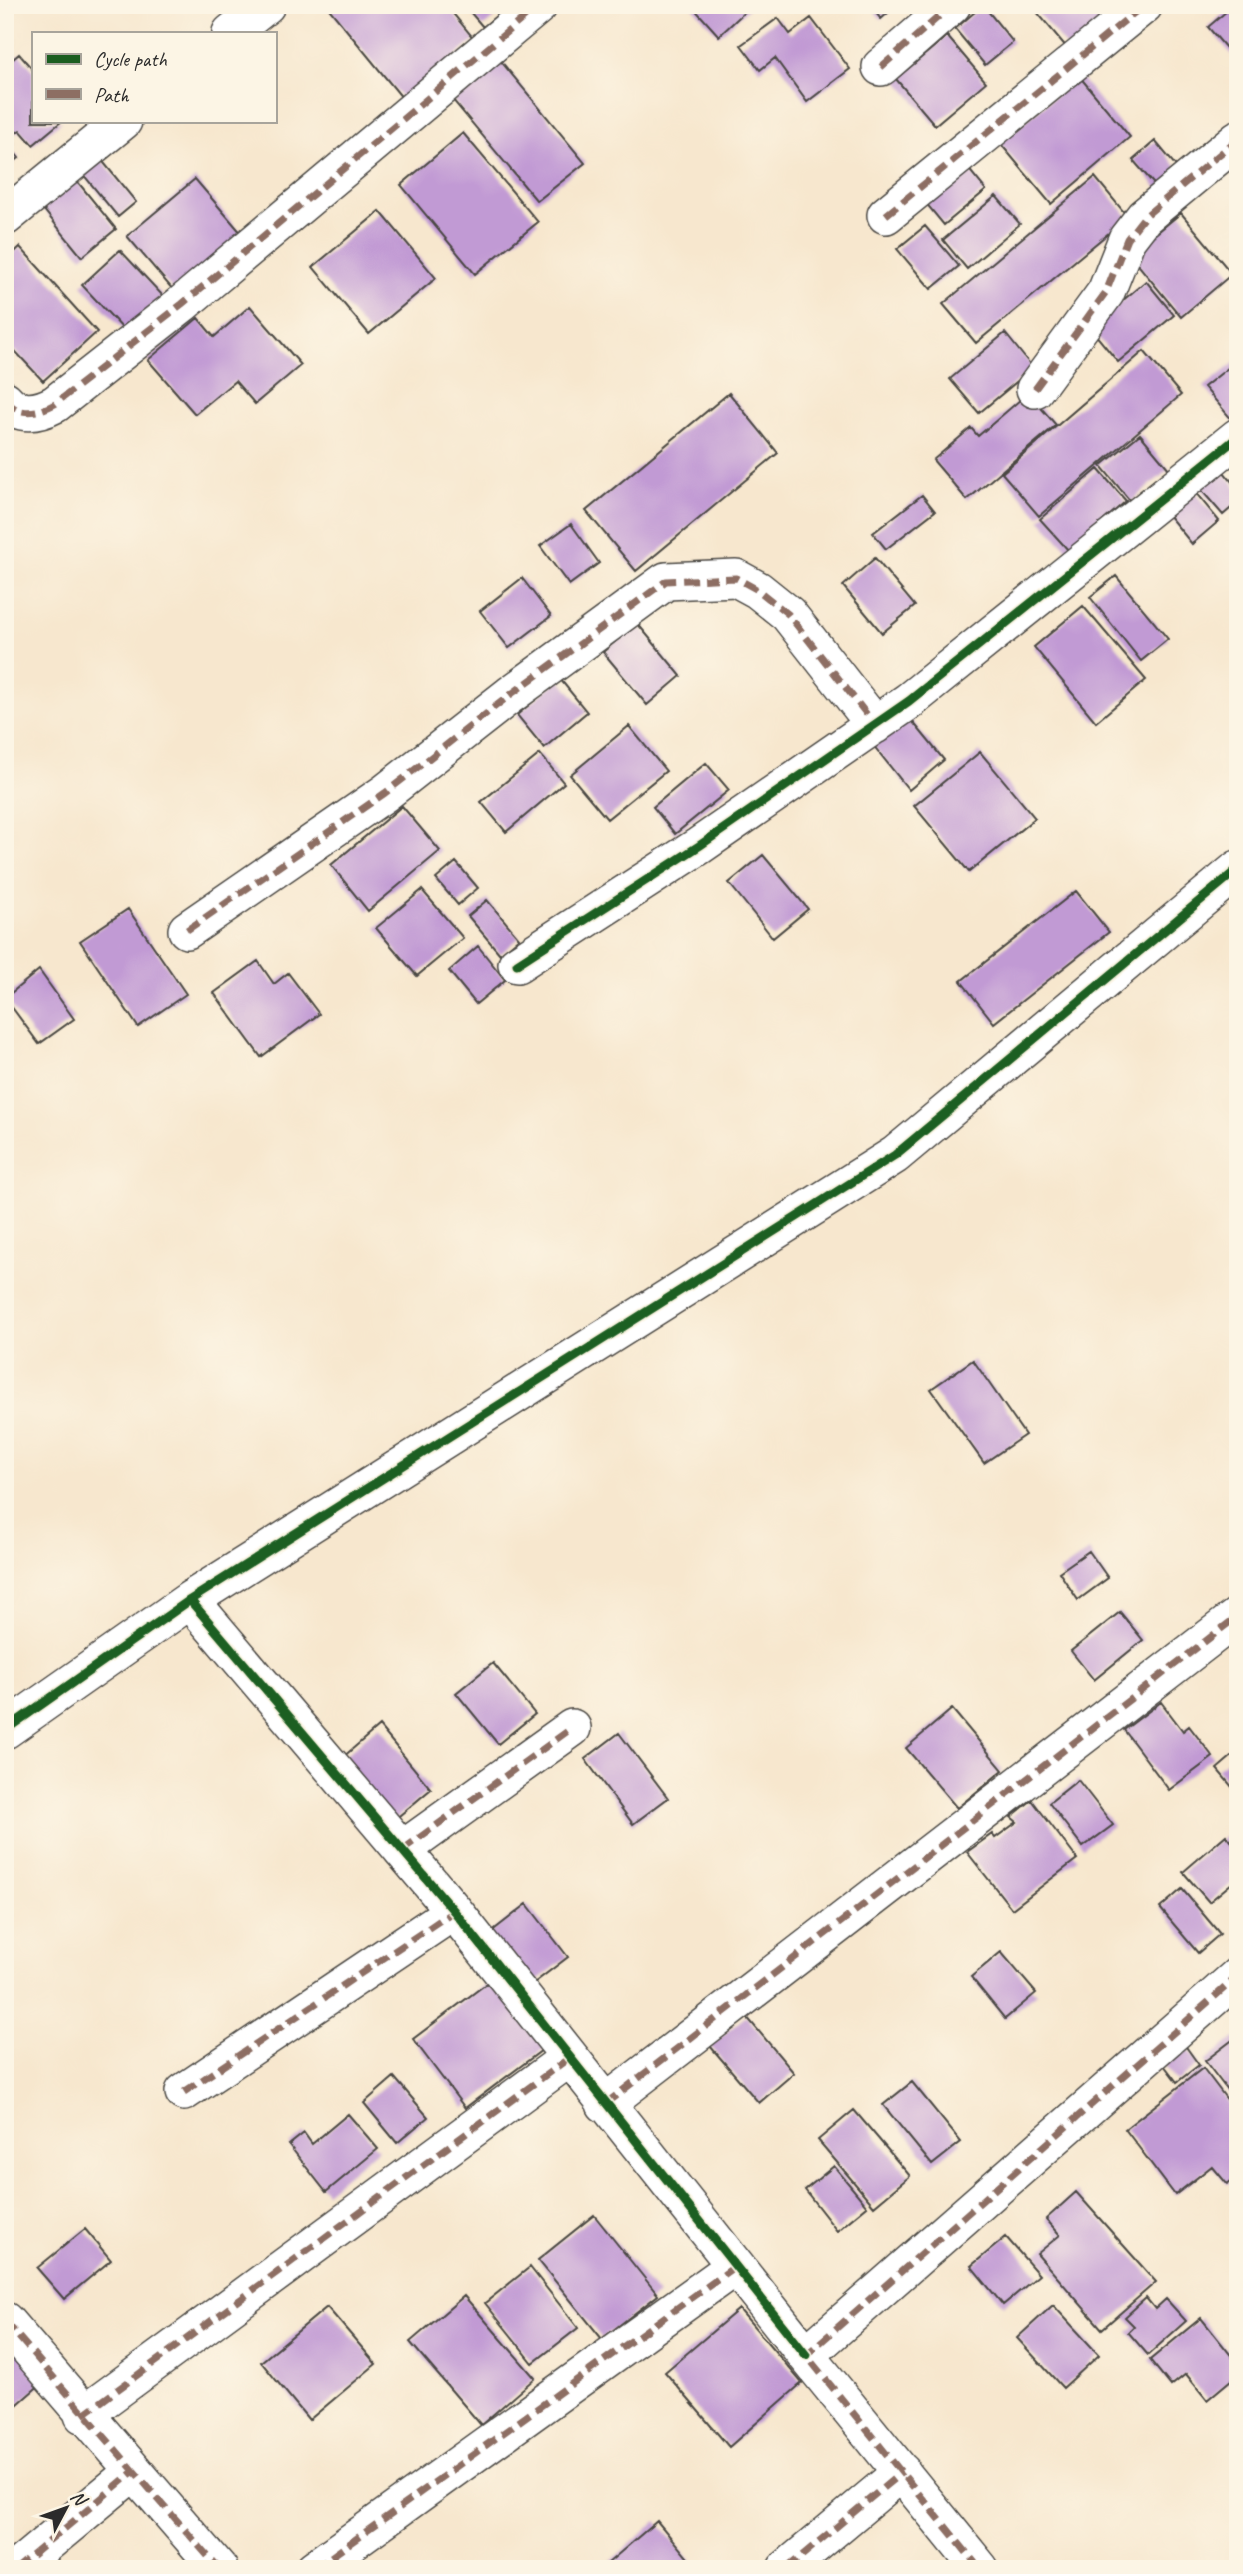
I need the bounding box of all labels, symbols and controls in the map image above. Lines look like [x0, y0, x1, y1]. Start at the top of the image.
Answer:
legend [32, 32, 276, 122]
text: Cycle path [94, 46, 167, 72]
text: Path [94, 82, 130, 108]
north arrow [32, 2472, 102, 2542]
text: N [65, 2485, 93, 2512]

